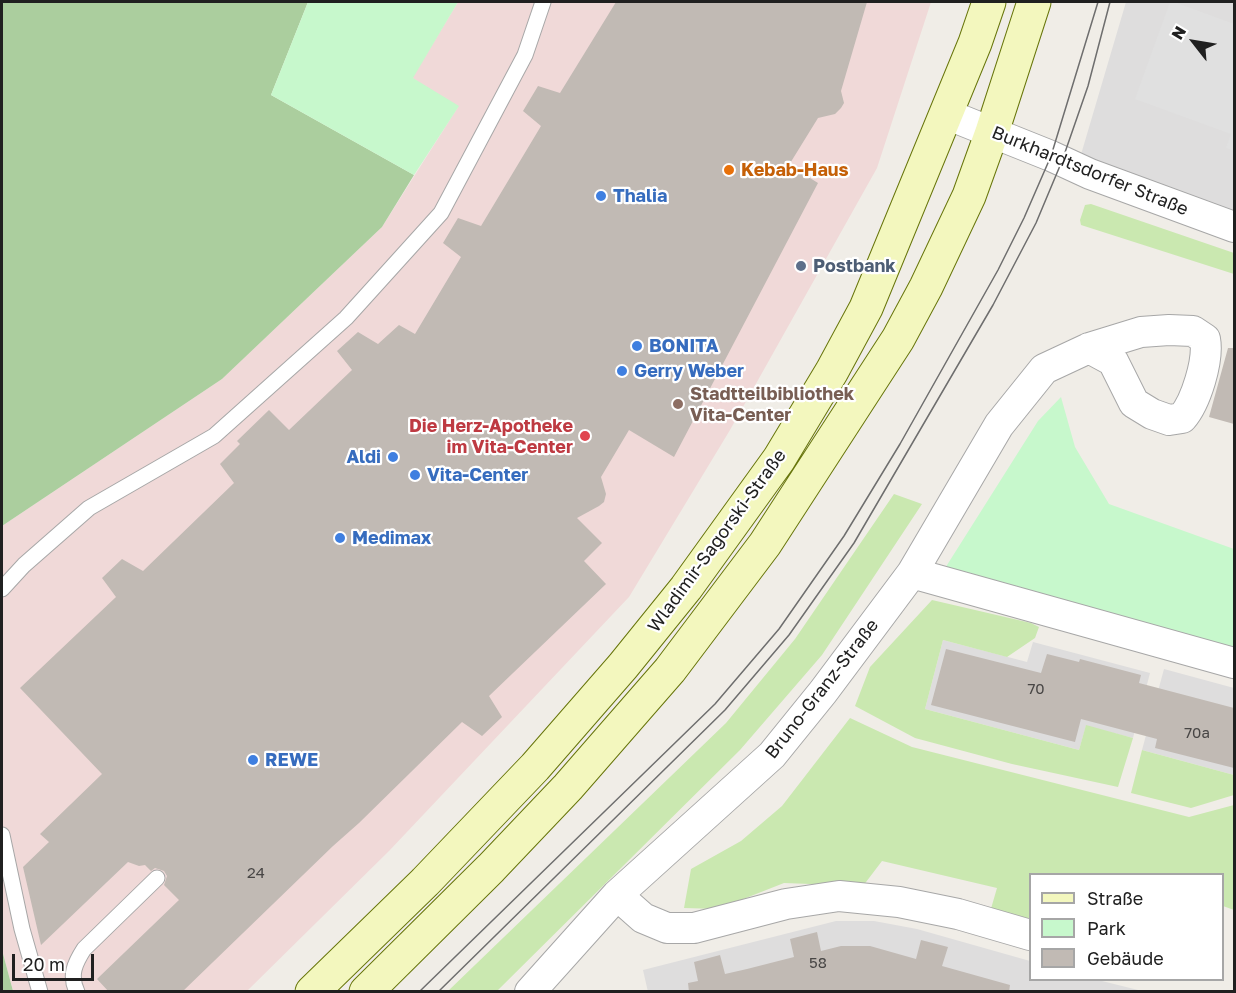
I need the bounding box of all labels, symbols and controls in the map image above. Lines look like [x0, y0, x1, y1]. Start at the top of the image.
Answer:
north arrow [1164, 12, 1224, 72]
text: N [1167, 22, 1190, 43]
street label: Burkhardtsdorfer Straße [989, 122, 1191, 220]
place label: Kebab-Haus [741, 159, 849, 181]
marker: Kebab-Haus [722, 163, 736, 177]
place label: Thalia [613, 185, 667, 207]
marker: Thalia [594, 189, 608, 203]
place label: Postbank [813, 255, 896, 277]
marker: Postbank [794, 259, 808, 273]
place label: BONITA [649, 335, 718, 357]
marker: BONITA [630, 339, 644, 353]
place label: Gerry Weber [634, 360, 744, 382]
marker: Gerry Weber [615, 364, 629, 378]
place label: Stadtteilbibliothek Vita-Center [690, 383, 854, 426]
marker: Stadtteilbibliothek Vita-Center [671, 397, 685, 411]
place label: Die Herz-Apotheke im Vita-Center [409, 415, 573, 458]
marker: Die Herz-Apotheke im Vita-Center [578, 429, 592, 443]
street label: Wladimir-Sagorski-Straße [643, 445, 791, 637]
place label: Aldi [346, 446, 381, 468]
marker: Aldi [386, 450, 400, 464]
place label: Vita-Center [427, 464, 528, 486]
marker: Vita-Center [408, 468, 422, 482]
place label: Medimax [352, 527, 431, 549]
marker: Medimax [333, 531, 347, 545]
street label: Bruno-Granz-Straße [761, 615, 883, 763]
house number: 70 [1027, 680, 1045, 698]
house number: 70a [1184, 724, 1210, 742]
place label: REWE [265, 749, 318, 771]
marker: REWE [246, 753, 260, 767]
house number: 24 [247, 864, 265, 882]
legend [1029, 873, 1224, 981]
text: Straße [1087, 887, 1143, 909]
text: Park [1087, 917, 1126, 939]
scale bar [15, 942, 98, 980]
text: Gebäude [1087, 947, 1164, 969]
text: 20 m [23, 953, 65, 975]
house number: 58 [809, 954, 827, 972]

